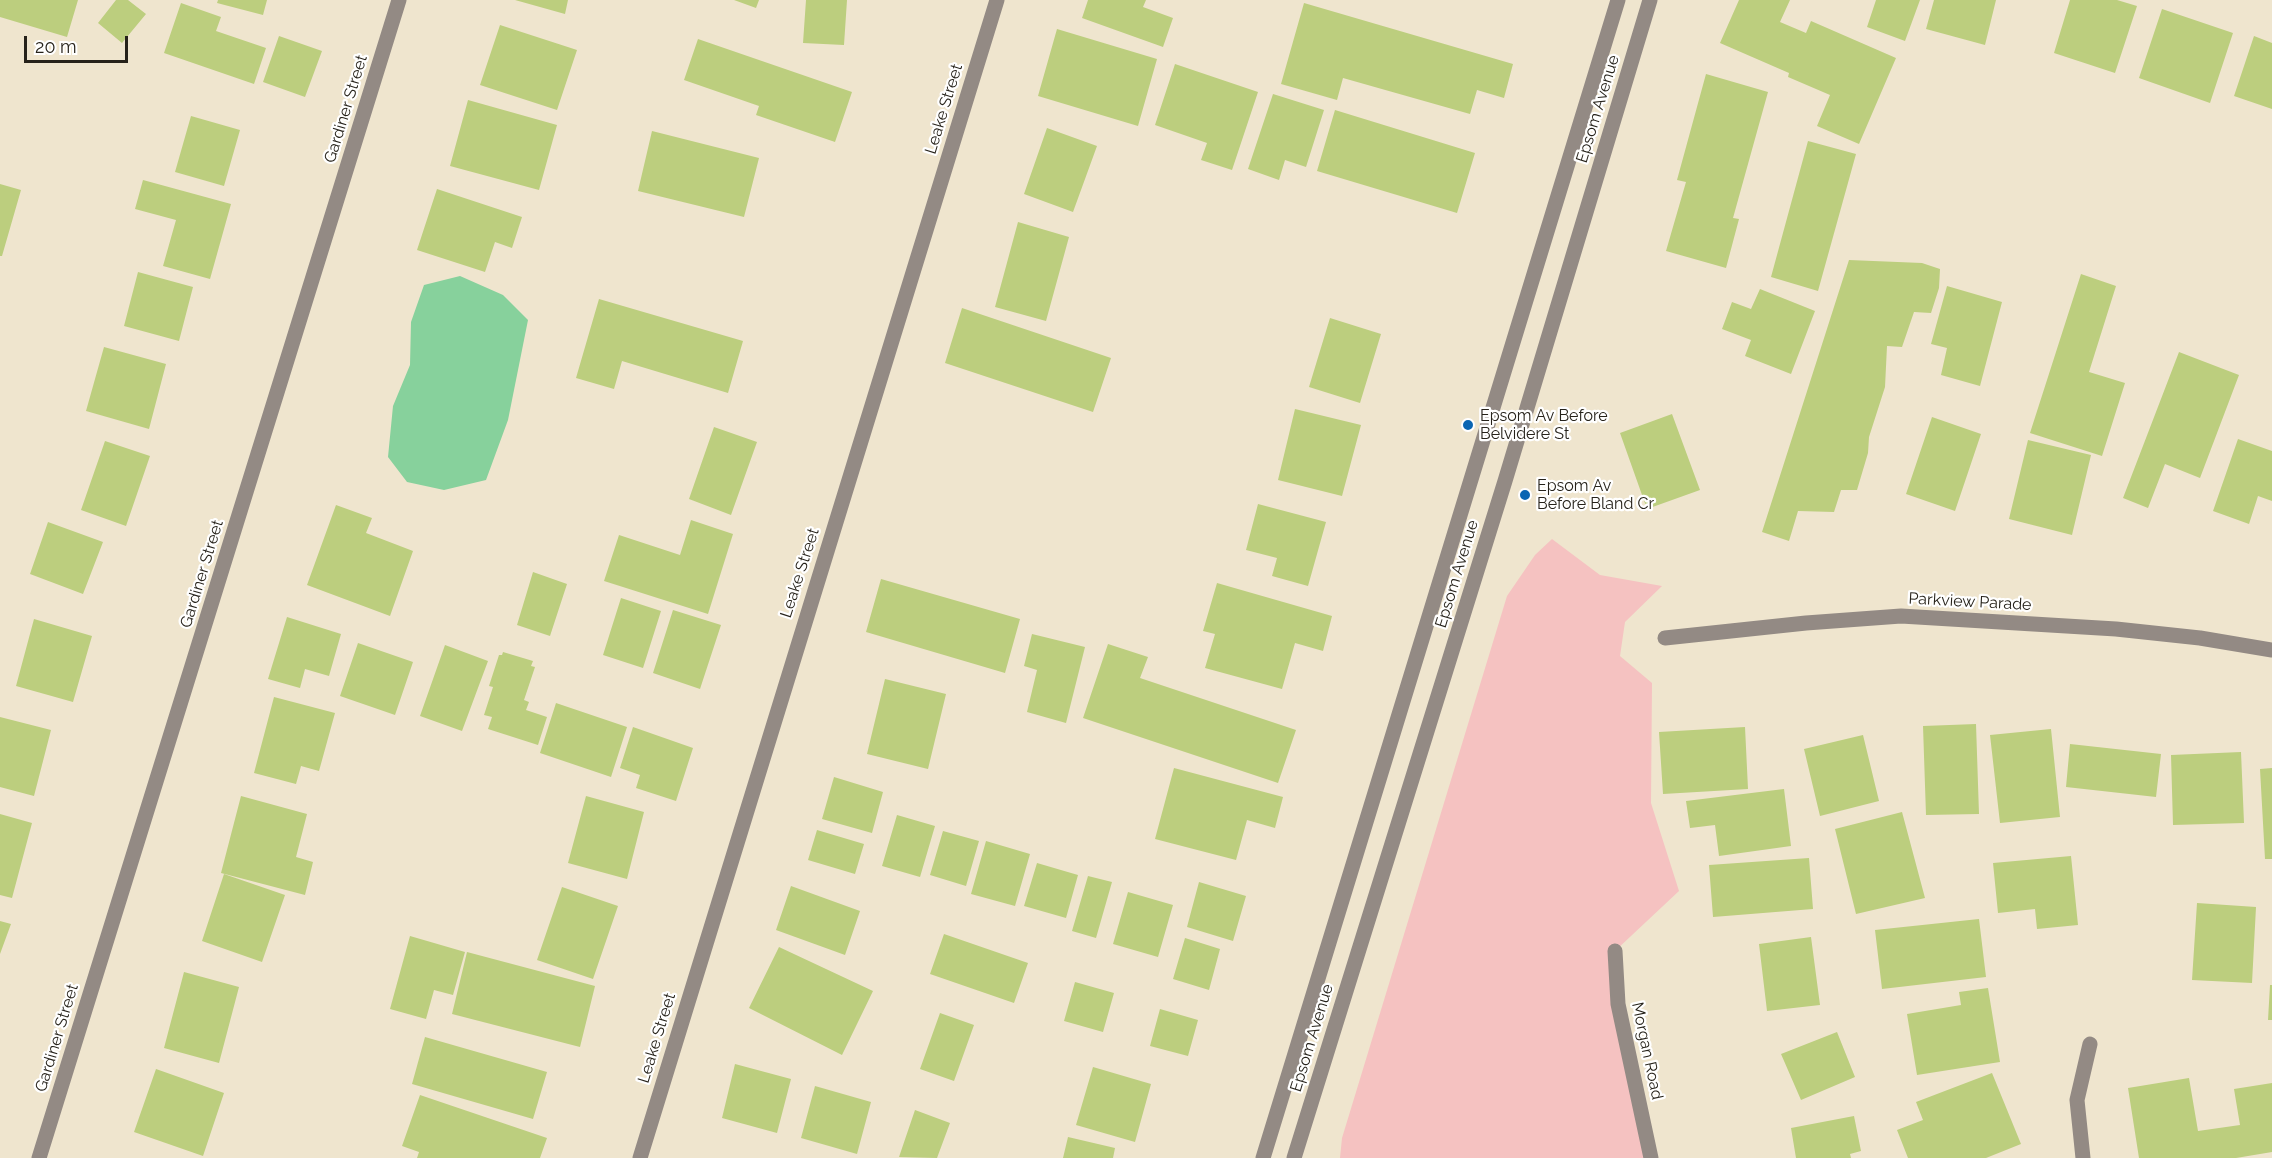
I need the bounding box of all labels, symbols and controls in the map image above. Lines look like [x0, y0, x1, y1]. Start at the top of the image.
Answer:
scale bar [27, 24, 130, 62]
text: 20 m [35, 36, 77, 57]
street label: Gardiner Street [320, 53, 372, 165]
street label: Epsom Avenue [1572, 53, 1624, 165]
street label: Leake Street [921, 62, 967, 156]
place label: Epsom Av Before Belvidere St [1480, 406, 1608, 444]
marker: Epsom Av Before Belvidere St [1461, 418, 1475, 432]
place label: Epsom Av Before Bland Cr [1537, 476, 1654, 514]
marker: Epsom Av Before Bland Cr [1518, 488, 1532, 502]
street label: Gardiner Street [176, 518, 228, 630]
street label: Epsom Avenue [1431, 518, 1483, 630]
street label: Leake Street [776, 526, 824, 620]
street label: Parkview Parade [1908, 589, 2032, 615]
street label: Gardiner Street [31, 982, 83, 1094]
street label: Epsom Avenue [1286, 982, 1338, 1094]
street label: Leake Street [634, 991, 680, 1085]
street label: Morgan Road [1627, 1000, 1667, 1102]

